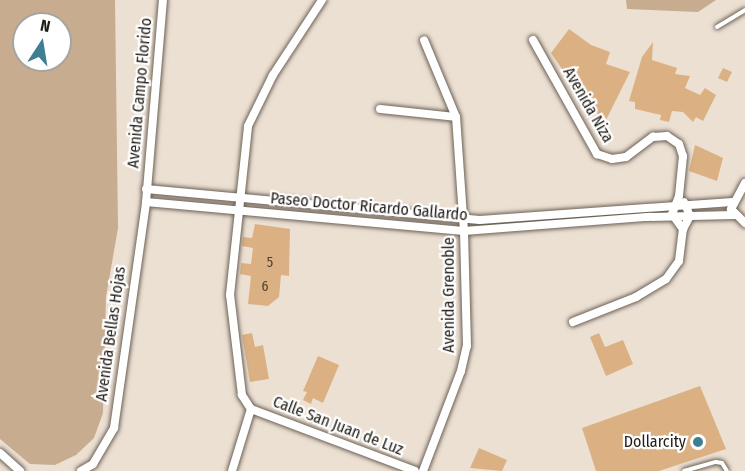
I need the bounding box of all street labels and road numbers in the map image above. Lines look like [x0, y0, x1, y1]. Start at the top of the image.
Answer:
street label: Avenida Campo Florido [124, 17, 156, 169]
street label: Avenida Niza [559, 64, 617, 146]
street label: Paseo Doctor Ricardo Gallardo [270, 189, 468, 225]
street label: Avenida Grenoble [439, 237, 459, 353]
street label: Avenida Bellas Hojas [92, 265, 130, 403]
street label: Calle San Juan de Luz [270, 392, 406, 460]

